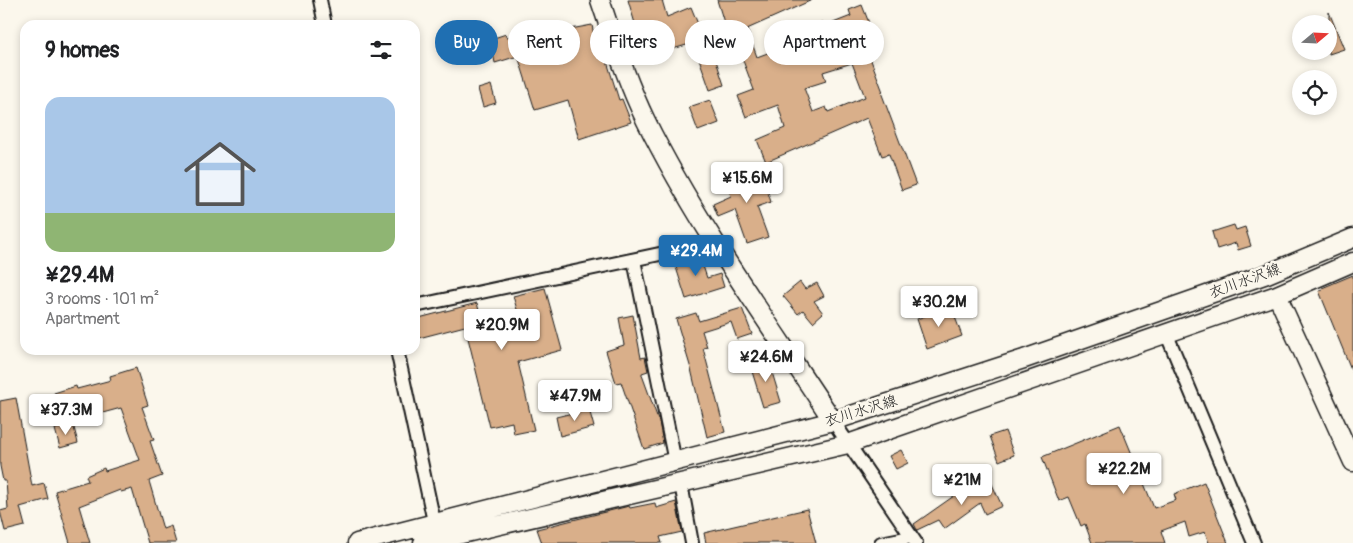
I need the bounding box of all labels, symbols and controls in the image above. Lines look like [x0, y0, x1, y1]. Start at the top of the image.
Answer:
north arrow [1292, 15, 1338, 60]
map controls [1292, 15, 1337, 115]
chip: Buy [435, 20, 498, 65]
chip: Rent [508, 20, 580, 65]
chip: Filters [590, 20, 675, 65]
chip: New [685, 20, 754, 65]
chip: Apartment [764, 20, 884, 65]
icon: filters [367, 36, 395, 64]
text: 9 homes [45, 37, 119, 64]
button: locate [1292, 70, 1337, 115]
icon: home [175, 129, 265, 219]
pin: ¥15.6M [706, 162, 788, 204]
text: ¥15.6M [722, 168, 772, 188]
pin: ¥29.4M [655, 234, 737, 277]
text: ¥29.4M [670, 241, 722, 261]
street label: 衣川水沢線 [1207, 259, 1283, 303]
text: ¥29.4M [45, 262, 114, 289]
pin: ¥30.2M [898, 286, 980, 328]
text: 3 rooms · 101 m² [45, 289, 159, 309]
text: ¥30.2M [912, 292, 966, 312]
pin: ¥20.9M [461, 308, 543, 351]
text: Apartment [45, 309, 120, 329]
text: ¥20.9M [475, 315, 529, 335]
pin: ¥24.6M [725, 340, 807, 383]
text: ¥24.6M [739, 347, 793, 367]
pin: ¥47.9M [534, 380, 616, 422]
text: ¥47.9M [549, 386, 601, 406]
street label: 衣川水沢線 [822, 391, 900, 431]
pin: ¥37.3M [25, 394, 107, 436]
text: ¥37.3M [40, 400, 92, 420]
pin: ¥22.2M [1083, 452, 1165, 495]
text: ¥22.2M [1098, 459, 1150, 479]
pin: ¥21M [932, 464, 992, 506]
text: ¥21M [943, 470, 981, 490]

